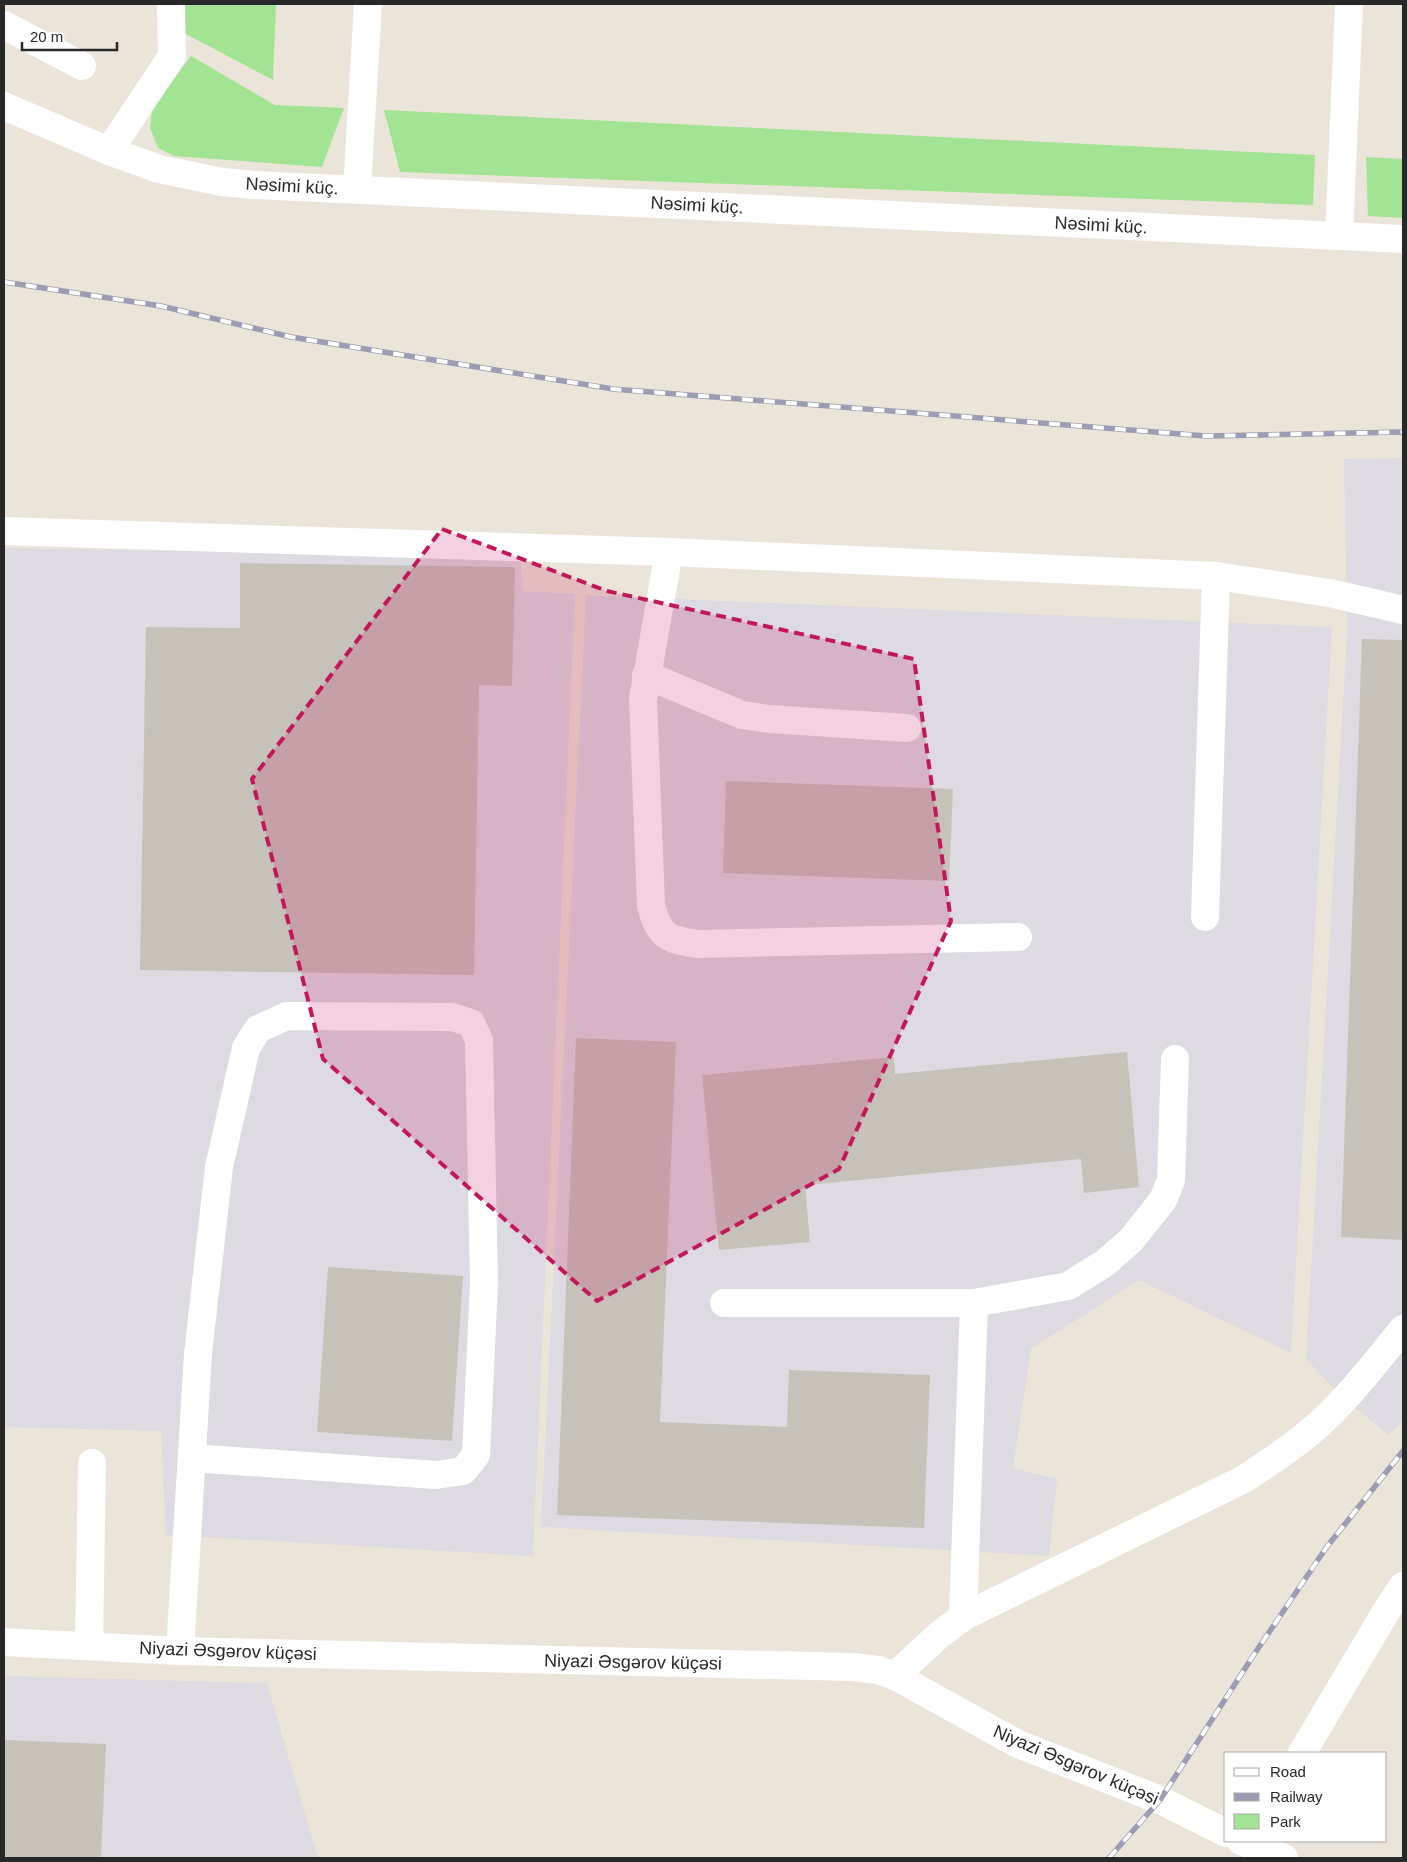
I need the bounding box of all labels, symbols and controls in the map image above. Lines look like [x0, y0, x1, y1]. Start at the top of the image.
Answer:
scale bar [22, 20, 118, 52]
text: 20 m [30, 28, 63, 45]
street label: Nəsimi küç. [245, 174, 339, 198]
street label: Nəsimi küç. [650, 193, 744, 217]
street label: Nəsimi küç. [1054, 213, 1148, 237]
street label: Niyazi Əsgərov küçəsi [139, 1638, 317, 1664]
street label: Niyazi Əsgərov küçəsi [544, 1650, 722, 1674]
street label: Niyazi Əsgərov küçəsi [990, 1721, 1162, 1809]
legend [1224, 1752, 1387, 1842]
text: Road [1270, 1763, 1306, 1780]
text: Railway [1270, 1788, 1323, 1805]
text: Park [1270, 1813, 1301, 1830]

